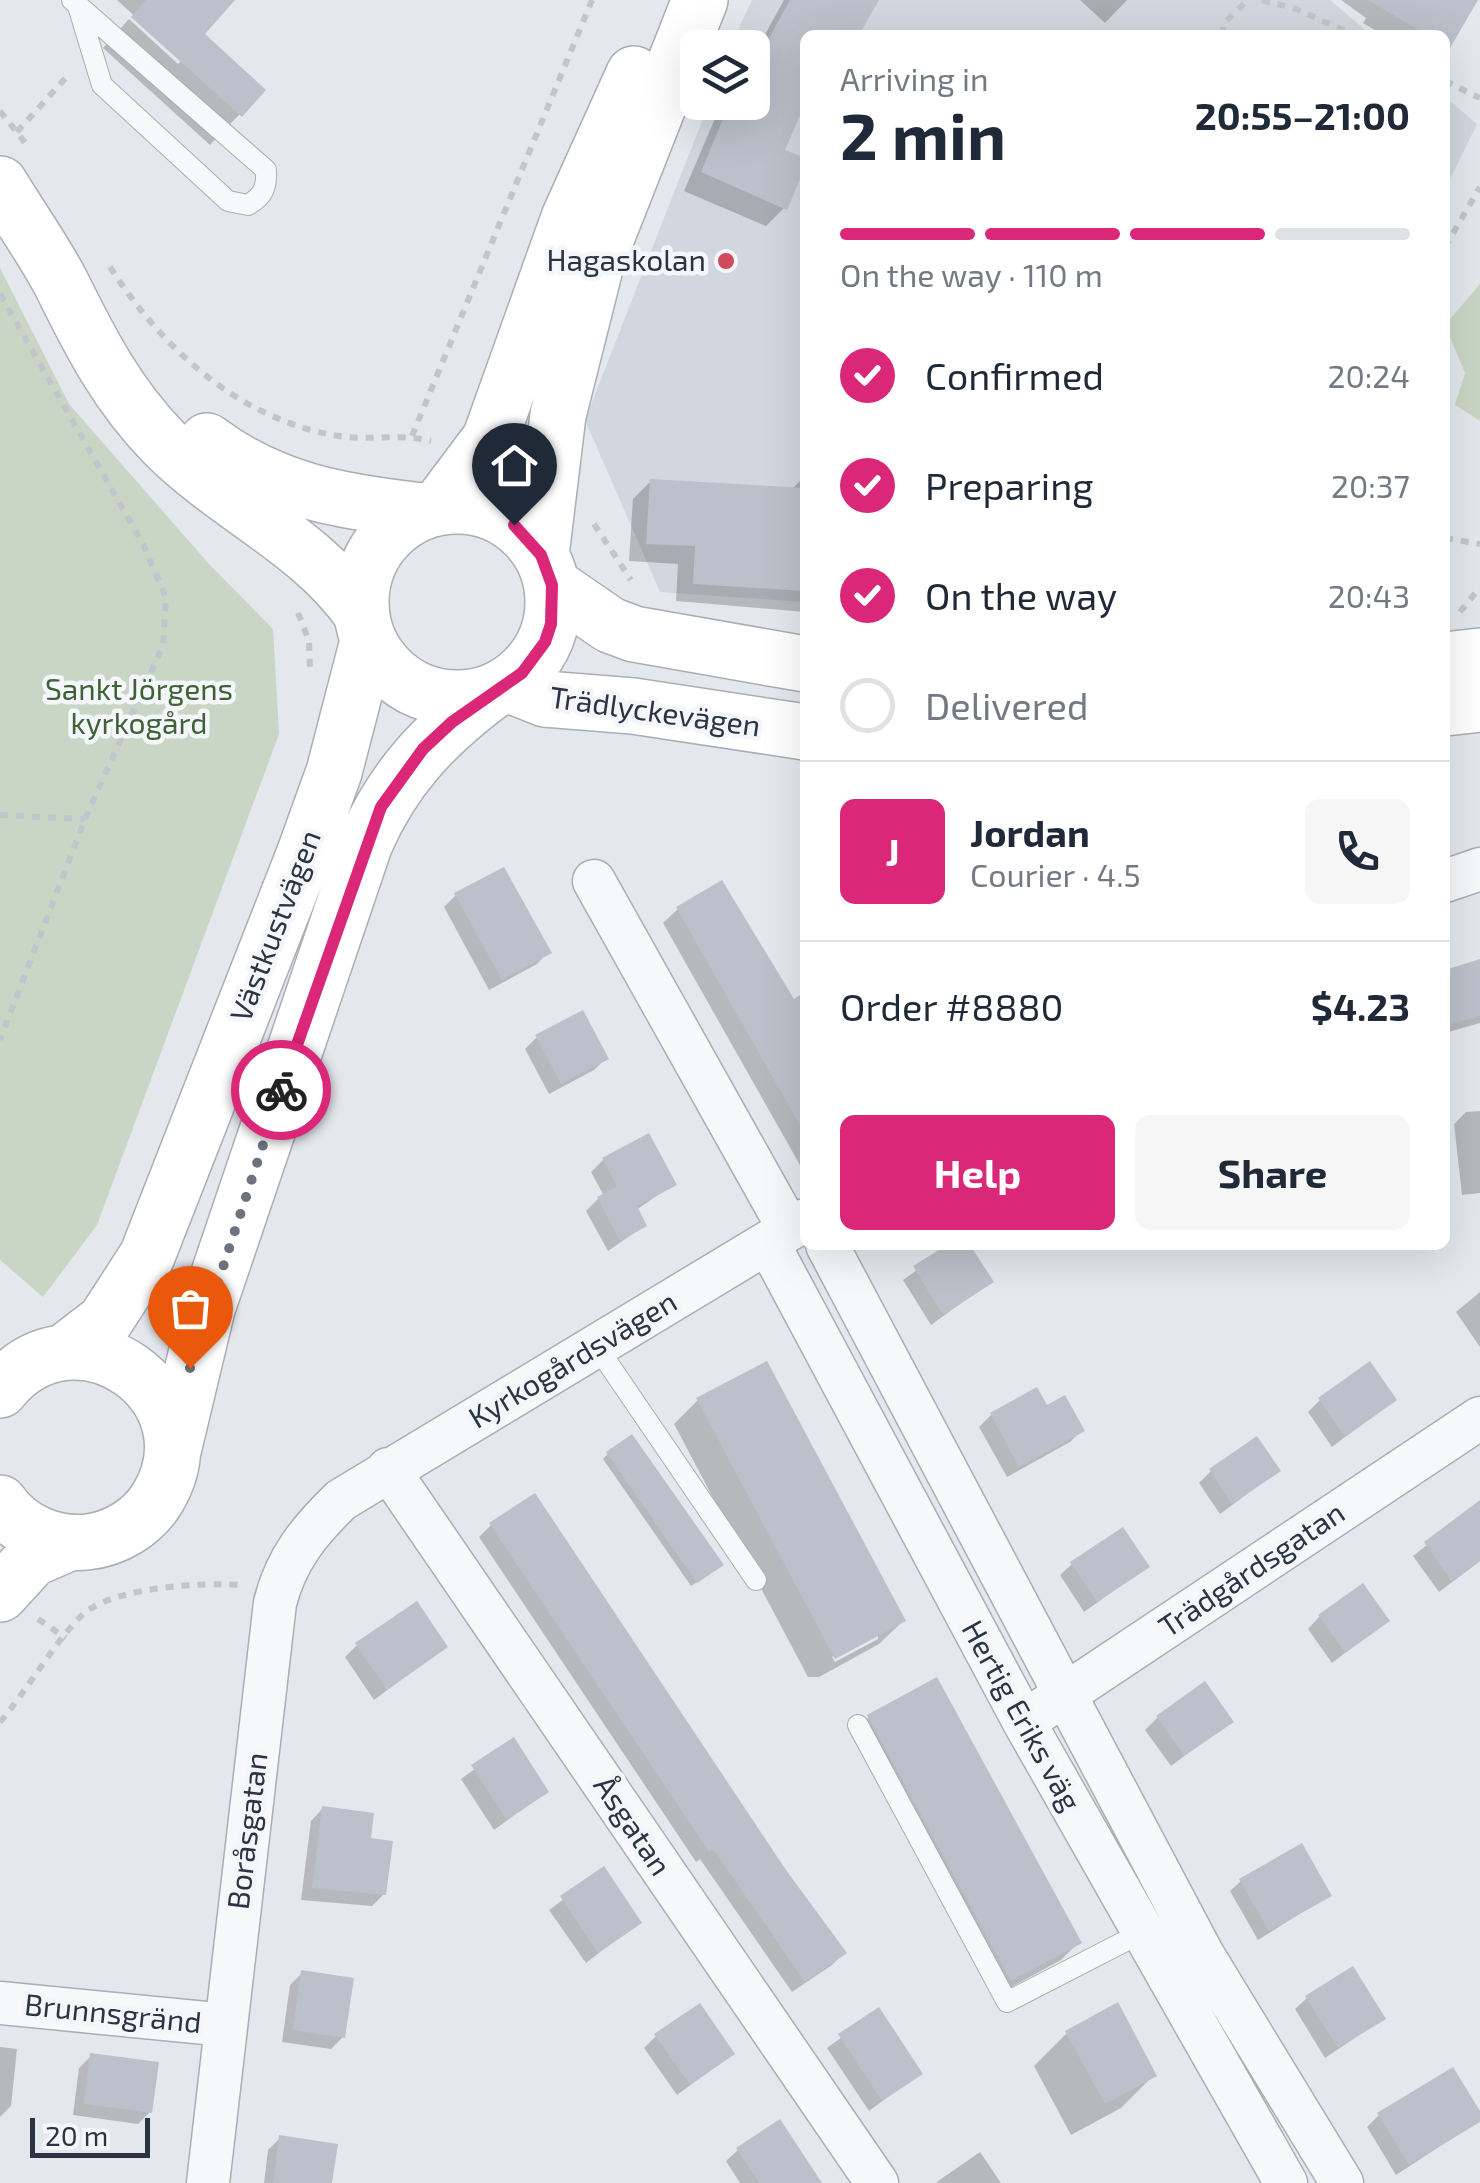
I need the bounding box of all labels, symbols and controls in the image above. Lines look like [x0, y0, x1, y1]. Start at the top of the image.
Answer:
map controls [680, 30, 770, 120]
button: layers [680, 30, 770, 120]
text: Arriving in [840, 59, 989, 97]
text: 20:55–21:00 [1195, 92, 1410, 138]
text: 2 min [840, 95, 1006, 173]
place label: Hagaskolan [547, 241, 706, 277]
marker: Hagaskolan [715, 250, 737, 272]
text: On the way · 110 m [840, 255, 1103, 293]
icon: check [840, 348, 895, 403]
text: Confirmed [925, 352, 1104, 398]
text: 20:24 [1328, 356, 1410, 394]
pin [472, 423, 557, 526]
icon: home [487, 438, 542, 493]
icon: check [840, 458, 895, 513]
text: Preparing [925, 462, 1093, 508]
text: 20:37 [1331, 466, 1410, 504]
icon: check [840, 568, 895, 623]
text: On the way [925, 572, 1117, 618]
text: 20:43 [1328, 576, 1410, 614]
park label: Sankt Jörgens kyrkogård [45, 670, 233, 740]
street label: Trädlyckevägen [548, 677, 763, 743]
text: Delivered [925, 682, 1089, 728]
button: phone [1305, 799, 1410, 904]
text: Jordan [970, 809, 1090, 855]
street label: Västkustvägen [221, 825, 327, 1026]
text: J [885, 828, 900, 874]
text: Courier · 4.5 [970, 855, 1141, 893]
text: Order #8880 [840, 983, 1063, 1029]
text: $4.23 [1311, 983, 1410, 1029]
courier [231, 1040, 331, 1140]
icon: bike [254, 1063, 309, 1118]
button: Help [840, 1115, 1115, 1230]
button: Share [1135, 1115, 1410, 1230]
pin [148, 1266, 233, 1369]
icon: bag [163, 1281, 218, 1336]
street label: Kyrkogårdsvägen [461, 1282, 682, 1435]
street label: Trädgårdsgatan [1151, 1493, 1350, 1644]
street label: Hertig Eriks väg [956, 1613, 1090, 1817]
street label: Boråsgatan [219, 1750, 273, 1911]
street label: Åsgatan [587, 1768, 680, 1881]
street label: Brunnsgränd [23, 1985, 203, 2039]
scale bar [30, 2113, 150, 2158]
text: 20 m [45, 2118, 108, 2152]

